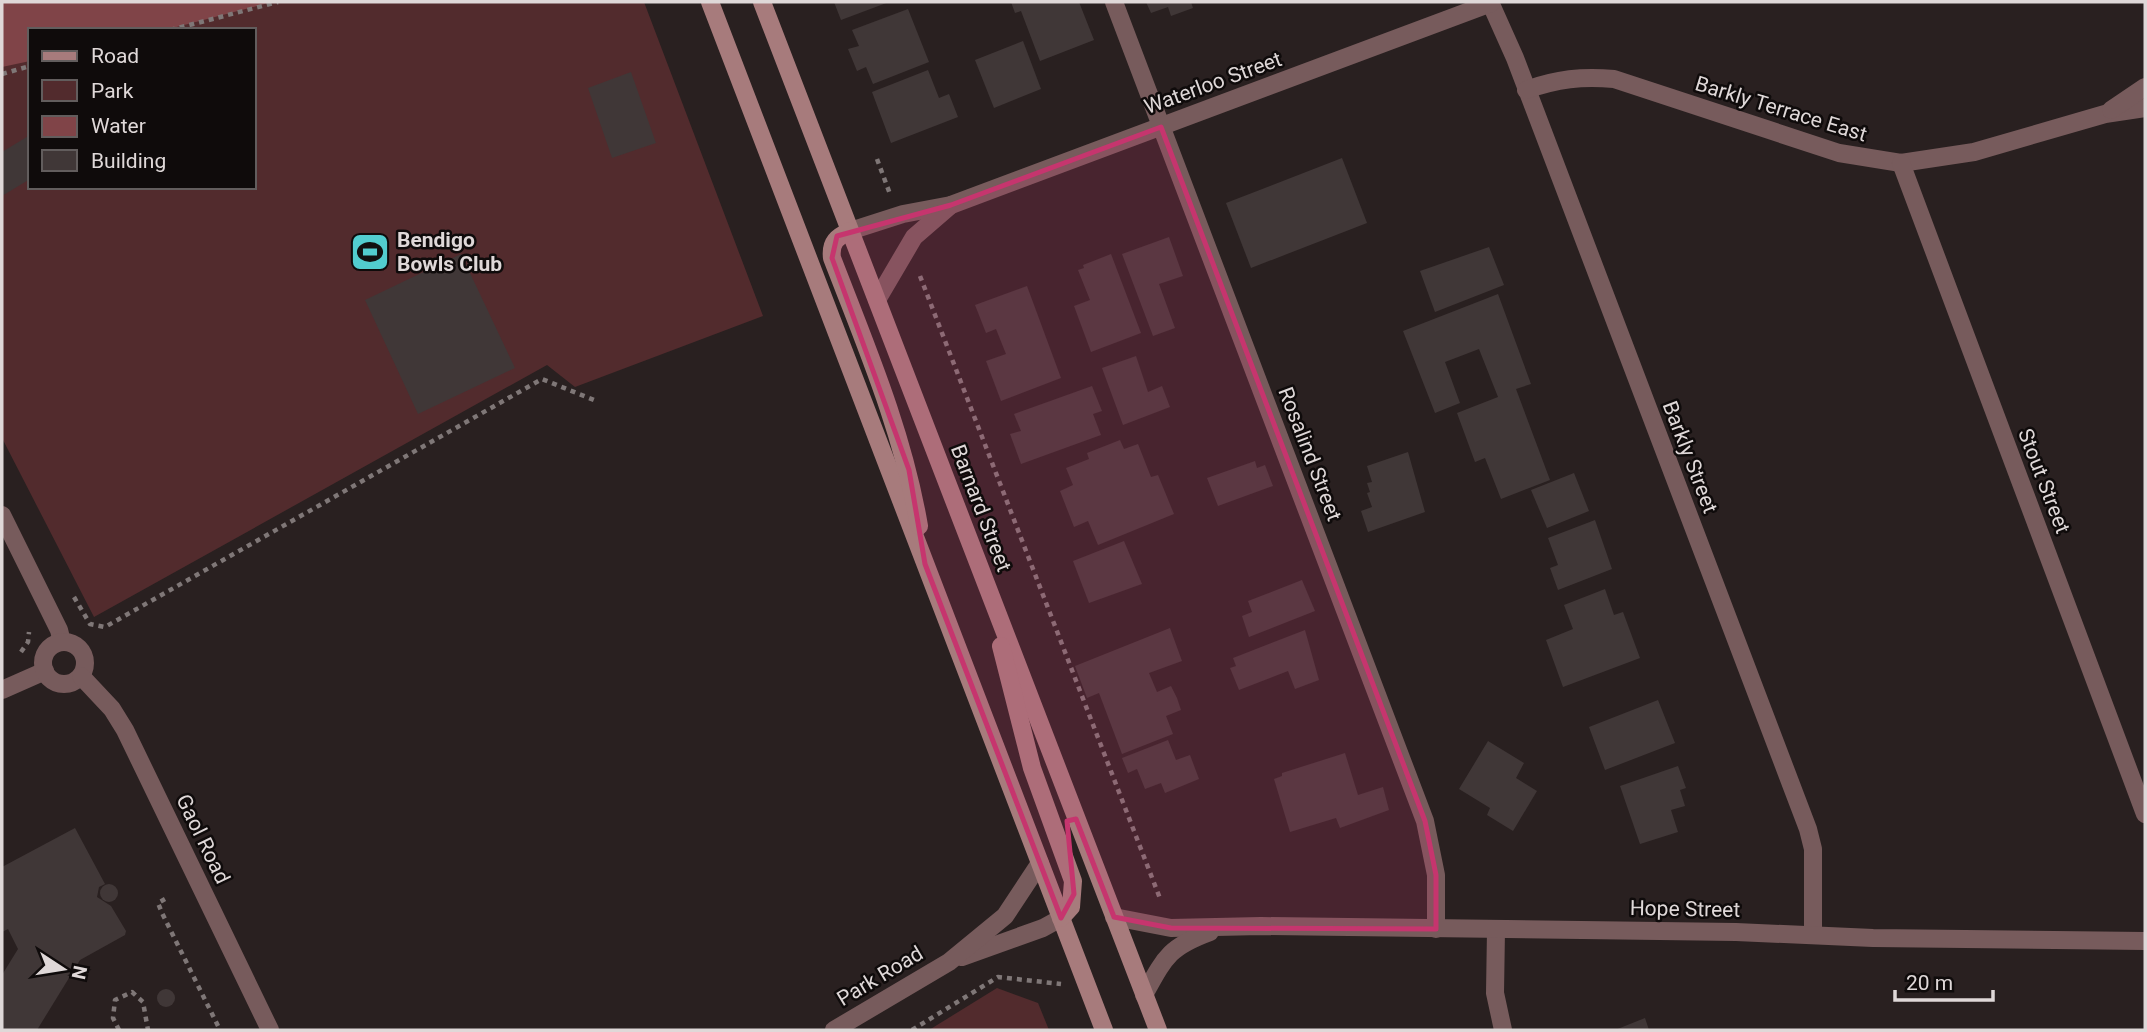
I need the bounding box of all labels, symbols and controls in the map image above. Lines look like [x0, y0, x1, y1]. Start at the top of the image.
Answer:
legend [28, 28, 256, 189]
text: Road [91, 44, 139, 68]
street label: Waterloo Street [1141, 47, 1285, 119]
street label: Barkly Terrace East [1692, 71, 1870, 147]
text: Park [91, 79, 134, 103]
text: Water [91, 114, 146, 138]
text: Building [91, 149, 166, 173]
place label: Bendigo Bowls Club [397, 228, 502, 276]
sports icon: Bendigo Bowls Club [349, 231, 391, 273]
street label: Rosalind Street [1273, 384, 1347, 524]
street label: Barkly Street [1658, 398, 1722, 516]
street label: Stout Street [2013, 425, 2075, 537]
street label: Barnard Street [946, 441, 1016, 575]
street label: Gaol Road [171, 791, 235, 887]
street label: Hope Street [1630, 896, 1741, 922]
north arrow [28, 934, 98, 1004]
street label: Park Road [833, 941, 927, 1011]
scale bar [1895, 958, 1993, 1002]
text: N [66, 963, 92, 981]
text: 20 m [1906, 971, 1953, 995]

